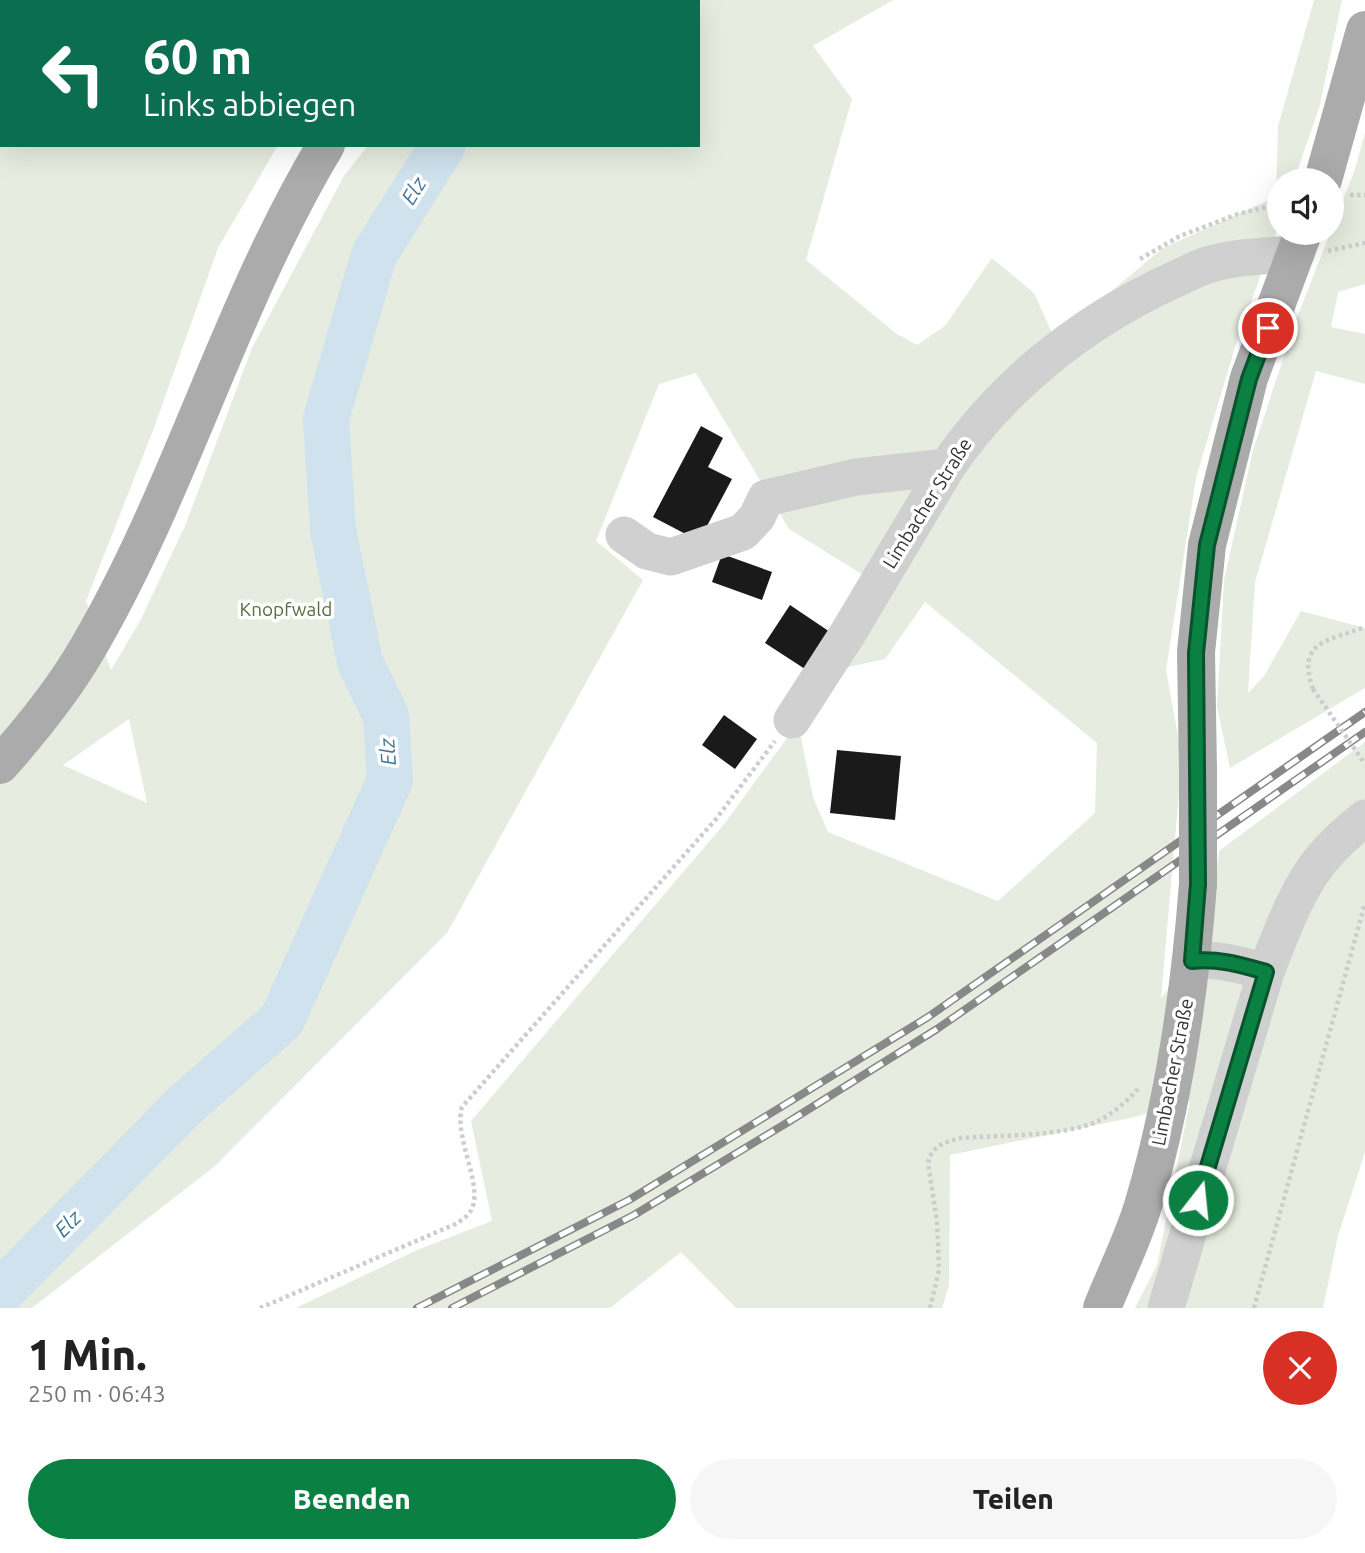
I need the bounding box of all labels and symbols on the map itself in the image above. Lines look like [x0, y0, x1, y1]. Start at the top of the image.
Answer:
water label: Elz [396, 171, 431, 208]
pin [1238, 298, 1298, 358]
street label: Limbacher Straße [878, 434, 976, 572]
park label: Knopfwald [240, 598, 332, 620]
water label: Elz [374, 736, 400, 766]
street label: Limbacher Straße [1147, 996, 1197, 1148]
position arrow [1161, 1163, 1235, 1237]
water label: Elz [49, 1204, 86, 1241]

